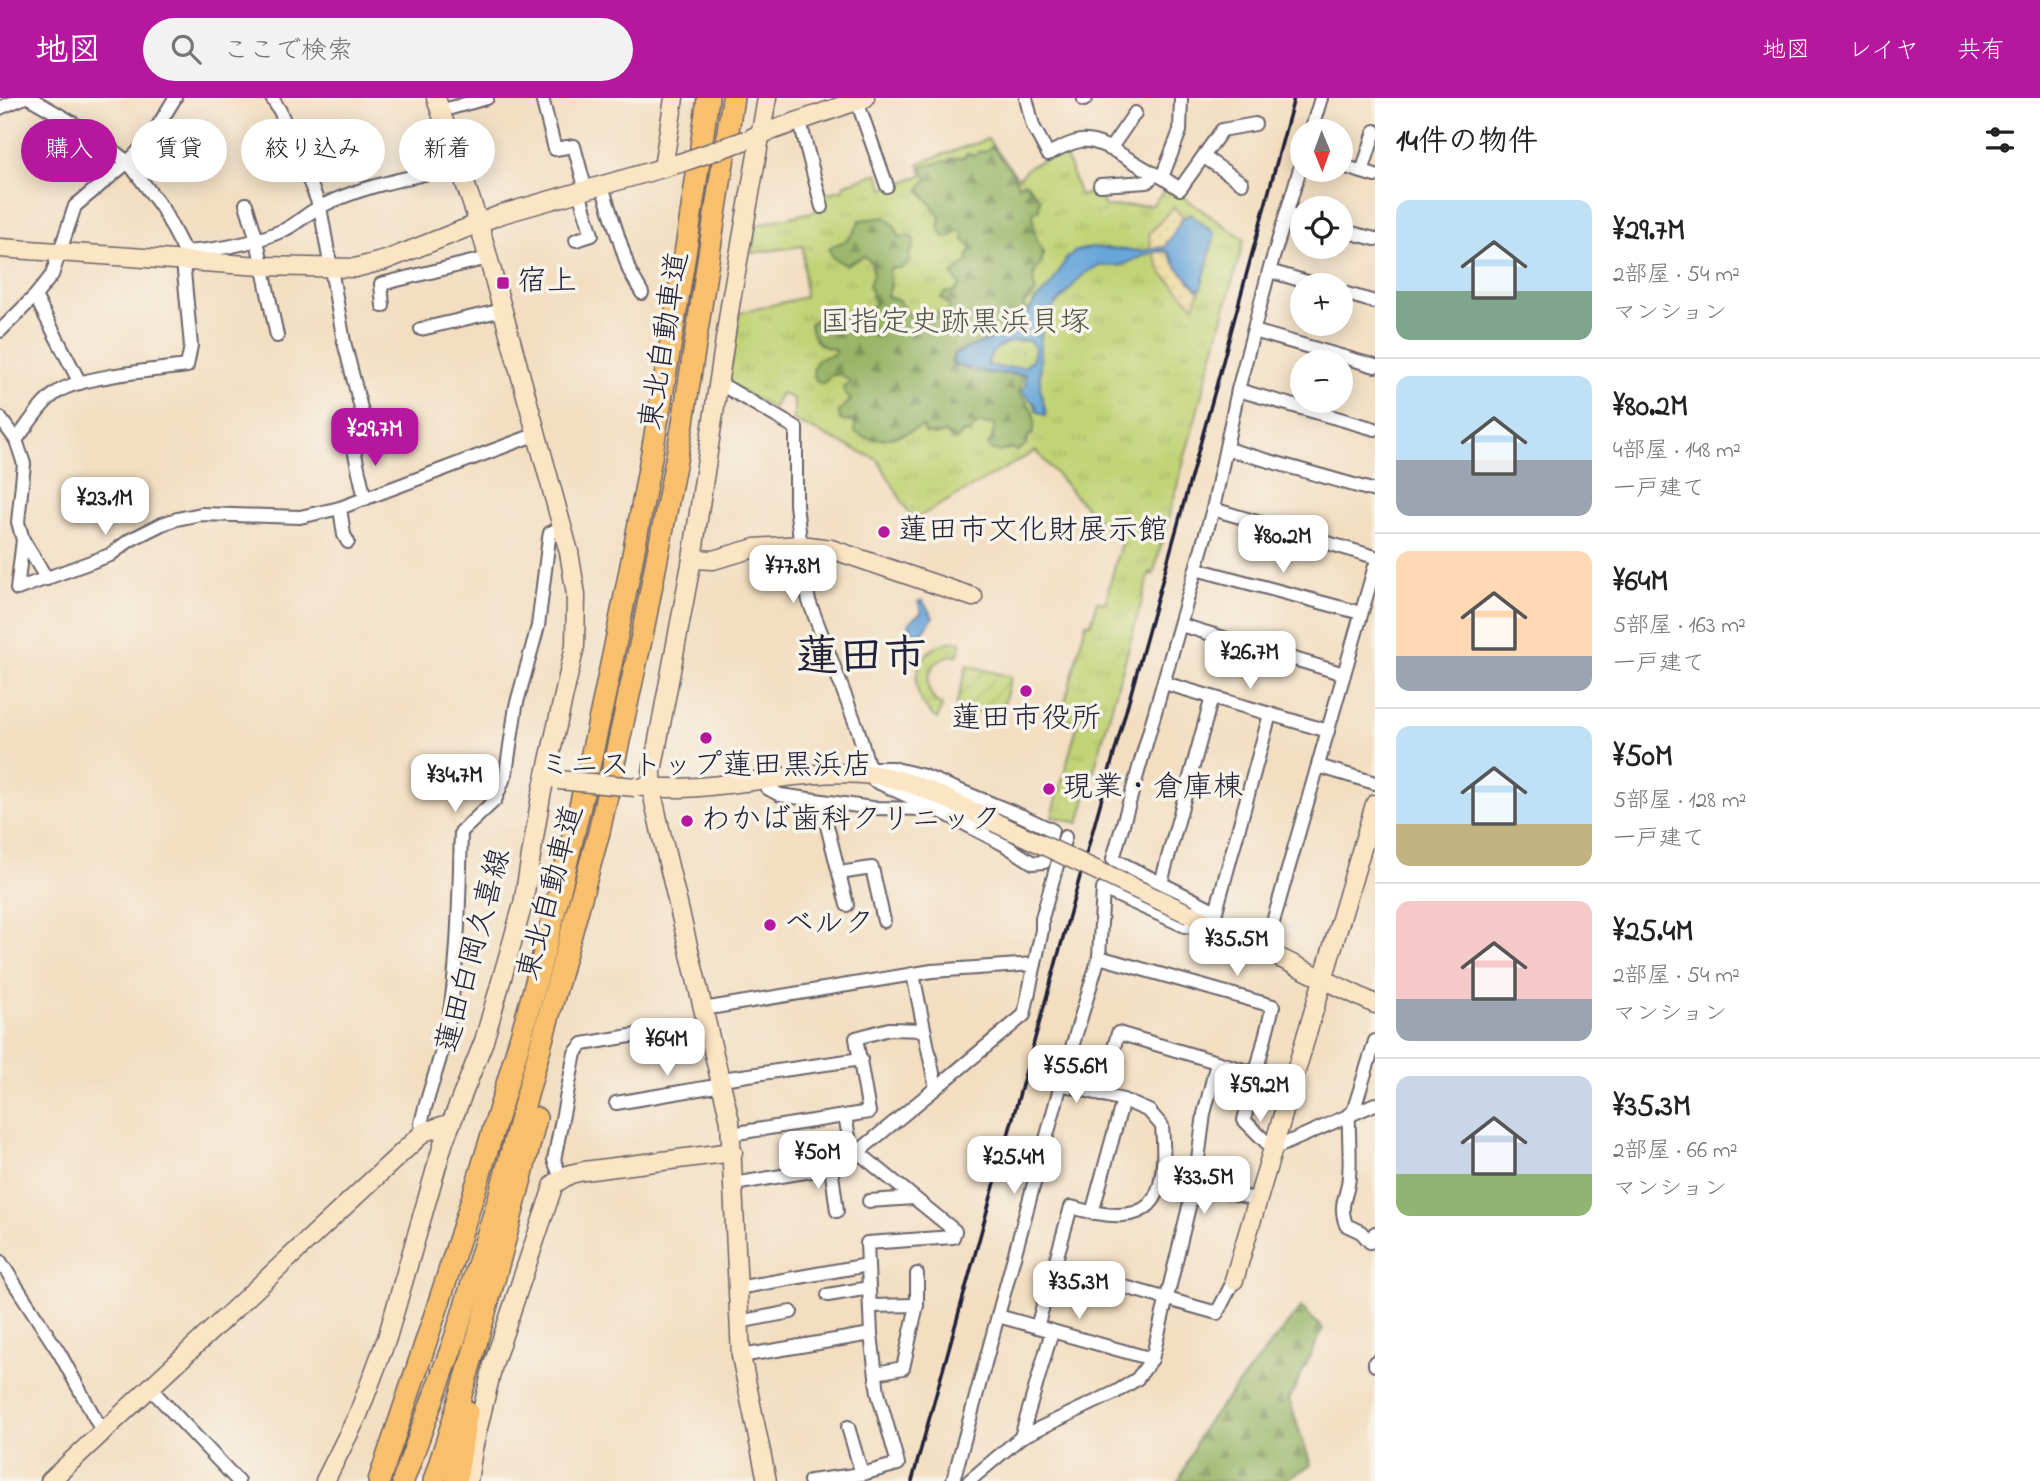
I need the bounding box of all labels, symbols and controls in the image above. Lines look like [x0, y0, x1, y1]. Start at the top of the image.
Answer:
search box [143, 18, 633, 81]
text: 地図 [35, 28, 101, 76]
icon: search [167, 30, 205, 68]
text: ここで検索 [223, 33, 353, 71]
text: 地図 [1762, 34, 1810, 69]
text: レイヤ [1848, 34, 1919, 69]
text: 共有 [1957, 34, 2005, 69]
chip: 購入 [21, 119, 117, 182]
chip: 賃貸 [131, 119, 227, 182]
chip: 絞り込み [241, 119, 385, 182]
chip: 新着 [399, 119, 495, 182]
north arrow [1290, 119, 1353, 182]
map controls [1290, 119, 1353, 413]
text: 14件の物件 [1396, 121, 1538, 165]
icon: filters [1981, 121, 2019, 159]
button: locate [1290, 196, 1353, 259]
text: ¥29.7M [1613, 210, 1685, 254]
icon: home [1452, 228, 1536, 312]
street label: 東北自動車道 [630, 249, 702, 433]
text: 2部屋 · 54 m² [1613, 259, 1740, 292]
place label: 宿上 [517, 261, 577, 305]
button: + [1290, 273, 1353, 336]
marker: 宿上 [495, 275, 511, 291]
text: マンション [1613, 297, 1727, 330]
park label: 国指定史跡黒浜貝塚 [820, 302, 1090, 346]
button: − [1290, 350, 1353, 413]
text: ¥80.2M [1613, 386, 1688, 430]
icon: home [1452, 404, 1536, 488]
pin: ¥29.7M [318, 408, 432, 468]
text: ¥29.7M [347, 414, 403, 447]
text: 4部屋 · 148 m² [1613, 435, 1741, 468]
text: 一戸建て [1613, 473, 1705, 506]
pin: ¥23.1M [48, 478, 162, 537]
text: ¥23.1M [77, 483, 133, 516]
place label: 蓮田市文化財展示館 [898, 510, 1168, 554]
pin: ¥80.2M [1226, 516, 1340, 575]
text: ¥80.2M [1254, 521, 1312, 554]
marker: 蓮田市文化財展示館 [876, 524, 892, 540]
pin: ¥77.8M [736, 546, 850, 605]
text: ¥77.8M [765, 551, 821, 584]
text: ¥64M [1613, 561, 1668, 605]
icon: home [1452, 579, 1536, 663]
text: 5部屋 · 163 m² [1613, 610, 1746, 643]
district label: 蓮田市 [795, 627, 927, 691]
pin: ¥26.7M [1193, 632, 1307, 691]
text: ¥26.7M [1221, 637, 1279, 670]
text: 一戸建て [1613, 648, 1705, 681]
marker: 蓮田市役所 [1018, 683, 1034, 699]
place label: 蓮田市役所 [951, 698, 1101, 742]
marker: ミニストップ蓮田黒浜店 [698, 730, 714, 746]
text: ¥50M [1613, 736, 1673, 780]
place label: ミニストップ蓮田黒浜店 [540, 745, 873, 789]
pin: ¥34.7M [398, 754, 512, 814]
icon: home [1452, 754, 1536, 838]
text: ¥34.7M [427, 760, 483, 793]
place label: 現業・倉庫棟 [1063, 767, 1243, 811]
marker: 現業・倉庫棟 [1041, 781, 1057, 797]
text: 5部屋 · 128 m² [1613, 785, 1746, 818]
place label: わかば歯科クリニック [701, 799, 1001, 843]
street label: 東北自動車道 [507, 800, 597, 986]
marker: わかば歯科クリニック [679, 813, 695, 829]
text: 一戸建て [1613, 823, 1705, 856]
street label: 蓮田白岡久喜線 [427, 844, 523, 1058]
place label: ベルク [784, 903, 874, 947]
text: ¥25.4M [1613, 911, 1693, 955]
marker: ベルク [762, 917, 778, 933]
pin: ¥35.5M [1180, 918, 1294, 978]
text: ¥35.5M [1205, 924, 1269, 957]
icon: home [1452, 929, 1536, 1013]
text: 2部屋 · 54 m² [1613, 960, 1740, 993]
text: マンション [1613, 998, 1727, 1031]
pin: ¥64M [626, 1018, 708, 1078]
text: ¥64M [646, 1024, 688, 1057]
pin: ¥55.6M [1019, 1046, 1133, 1105]
text: ¥55.6M [1044, 1051, 1108, 1084]
pin: ¥59.2M [1203, 1065, 1317, 1124]
text: ¥59.2M [1230, 1070, 1290, 1103]
text: ¥35.3M [1613, 1086, 1691, 1130]
icon: home [1452, 1104, 1536, 1188]
pin: ¥50M [777, 1132, 859, 1191]
text: 2部屋 · 66 m² [1613, 1135, 1738, 1168]
pin: ¥25.4M [957, 1136, 1071, 1196]
text: ¥50M [795, 1137, 841, 1170]
text: ¥25.4M [983, 1142, 1045, 1175]
pin: ¥33.5M [1147, 1156, 1261, 1216]
text: ¥33.5M [1174, 1162, 1234, 1195]
text: マンション [1613, 1173, 1727, 1206]
pin: ¥35.3M [1022, 1262, 1136, 1321]
text: ¥35.3M [1049, 1267, 1109, 1300]

